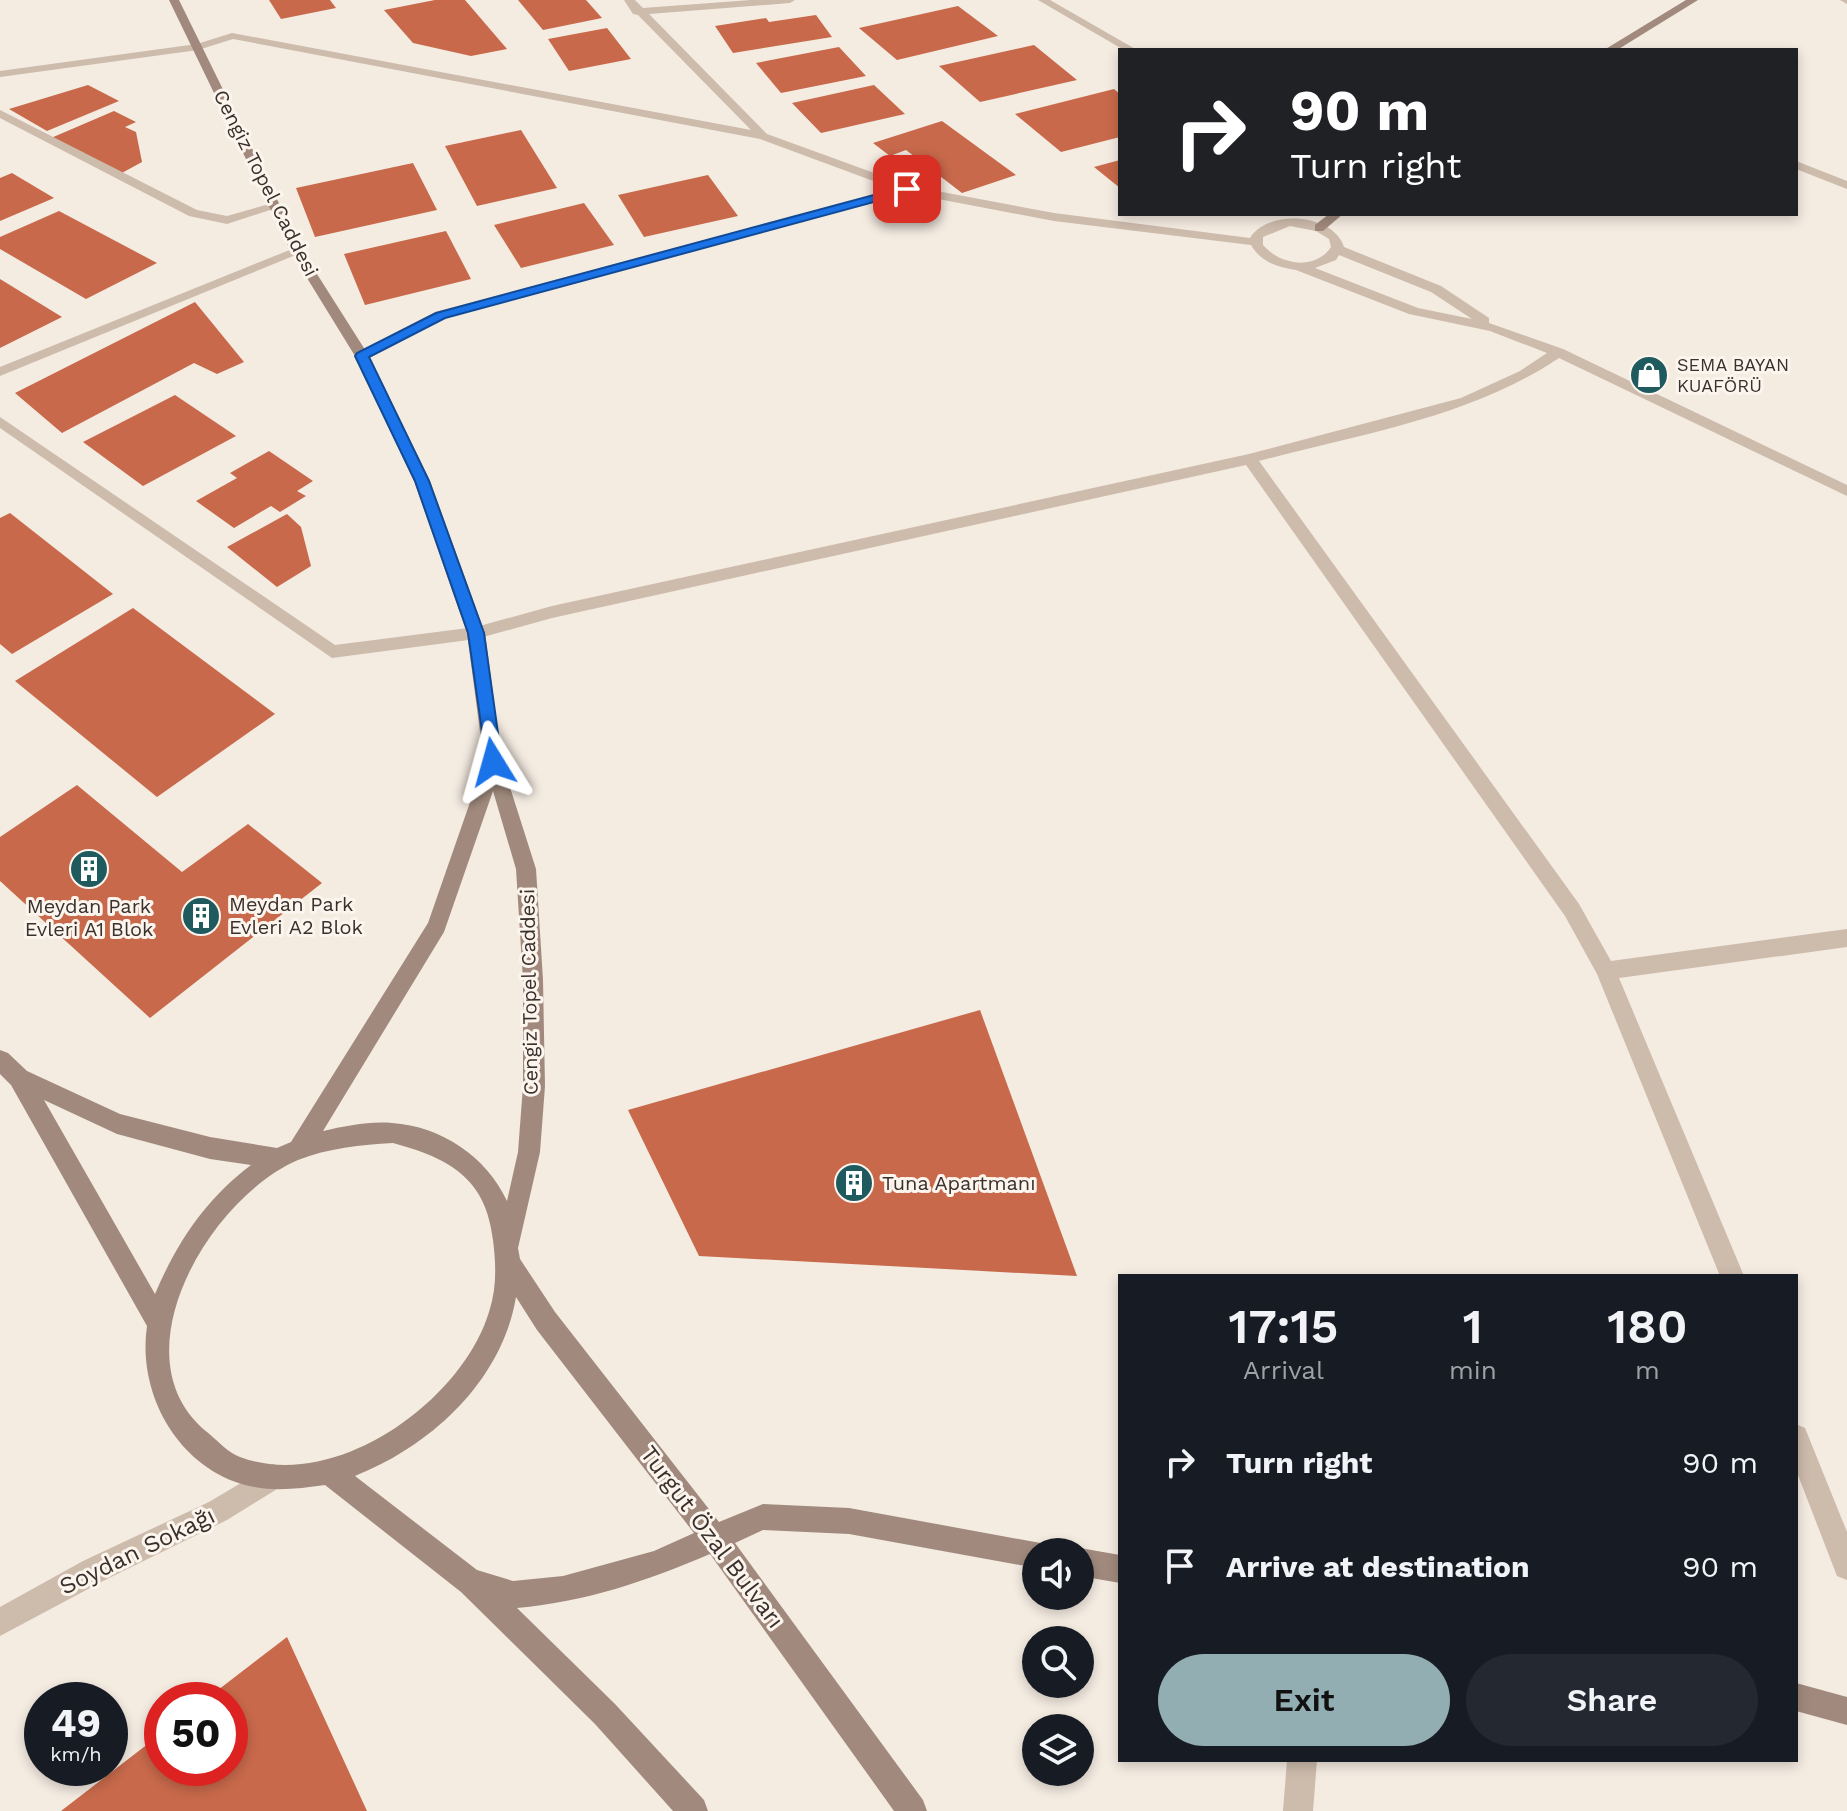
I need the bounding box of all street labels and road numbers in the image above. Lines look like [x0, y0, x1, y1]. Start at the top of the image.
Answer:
street label: Cengiz Topel Caddesi [208, 86, 324, 280]
street label: Cengiz Topel Caddesi [515, 889, 543, 1095]
street label: Turgut Özal Bulvarı [634, 1440, 790, 1634]
street label: Soydan Sokağı [55, 1501, 219, 1601]

